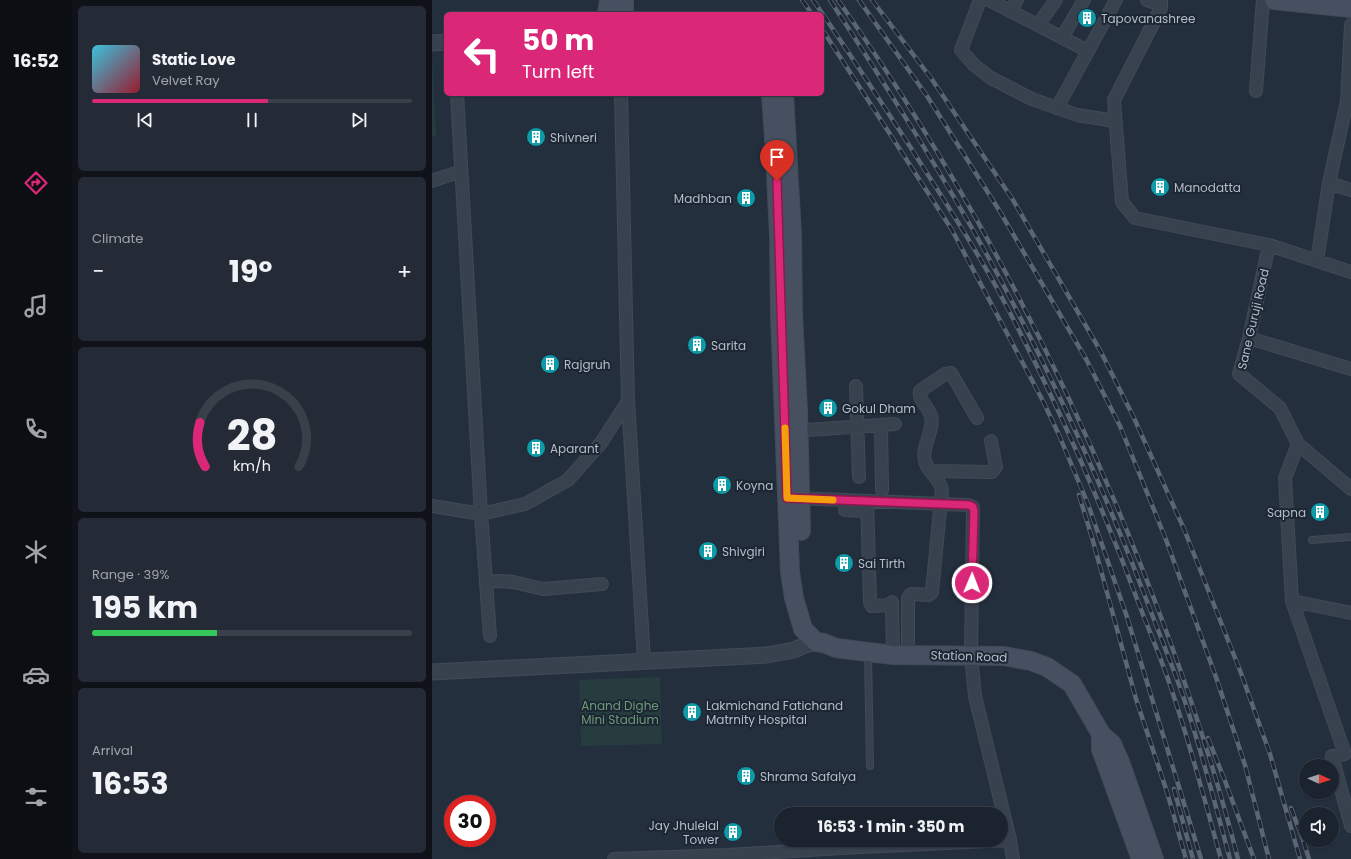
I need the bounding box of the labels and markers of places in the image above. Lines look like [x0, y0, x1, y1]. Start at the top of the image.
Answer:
building icon: Tapovanashree [1076, 7, 1098, 29]
place label: Tapovanashree [1101, 10, 1195, 27]
building icon: Shivneri [525, 126, 547, 148]
place label: Shivneri [550, 129, 597, 146]
pin [760, 140, 794, 181]
building icon: Manodatta [1149, 176, 1171, 198]
place label: Manodatta [1174, 179, 1241, 196]
building icon: Madhban [735, 187, 757, 209]
place label: Madhban [674, 190, 732, 207]
building icon: Sarita [686, 334, 708, 356]
place label: Sarita [711, 337, 746, 354]
building icon: Rajgruh [539, 353, 561, 375]
place label: Rajgruh [564, 356, 610, 373]
building icon: Gokul Dham [817, 397, 839, 419]
place label: Gokul Dham [842, 400, 916, 417]
building icon: Aparant [525, 437, 547, 459]
place label: Aparant [550, 440, 599, 457]
building icon: Koyna [711, 474, 733, 496]
place label: Koyna [736, 477, 773, 494]
building icon: Sapna [1309, 501, 1331, 523]
place label: Sapna [1267, 504, 1306, 521]
building icon: Shivgiri [697, 540, 719, 562]
place label: Shivgiri [722, 543, 765, 560]
building icon: Sai Tirth [833, 552, 855, 574]
place label: Sai Tirth [858, 555, 905, 572]
place label: Lakmichand Fatichand Matrnity Hospital [706, 697, 843, 728]
building icon: Lakmichand Fatichand Matrnity Hospital [681, 701, 703, 723]
building icon: Shrama Safalya [735, 765, 757, 787]
place label: Shrama Safalya [760, 768, 856, 785]
place label: Jay Jhulelal Tower [648, 817, 720, 848]
building icon: Jay Jhulelal Tower [722, 821, 744, 843]

